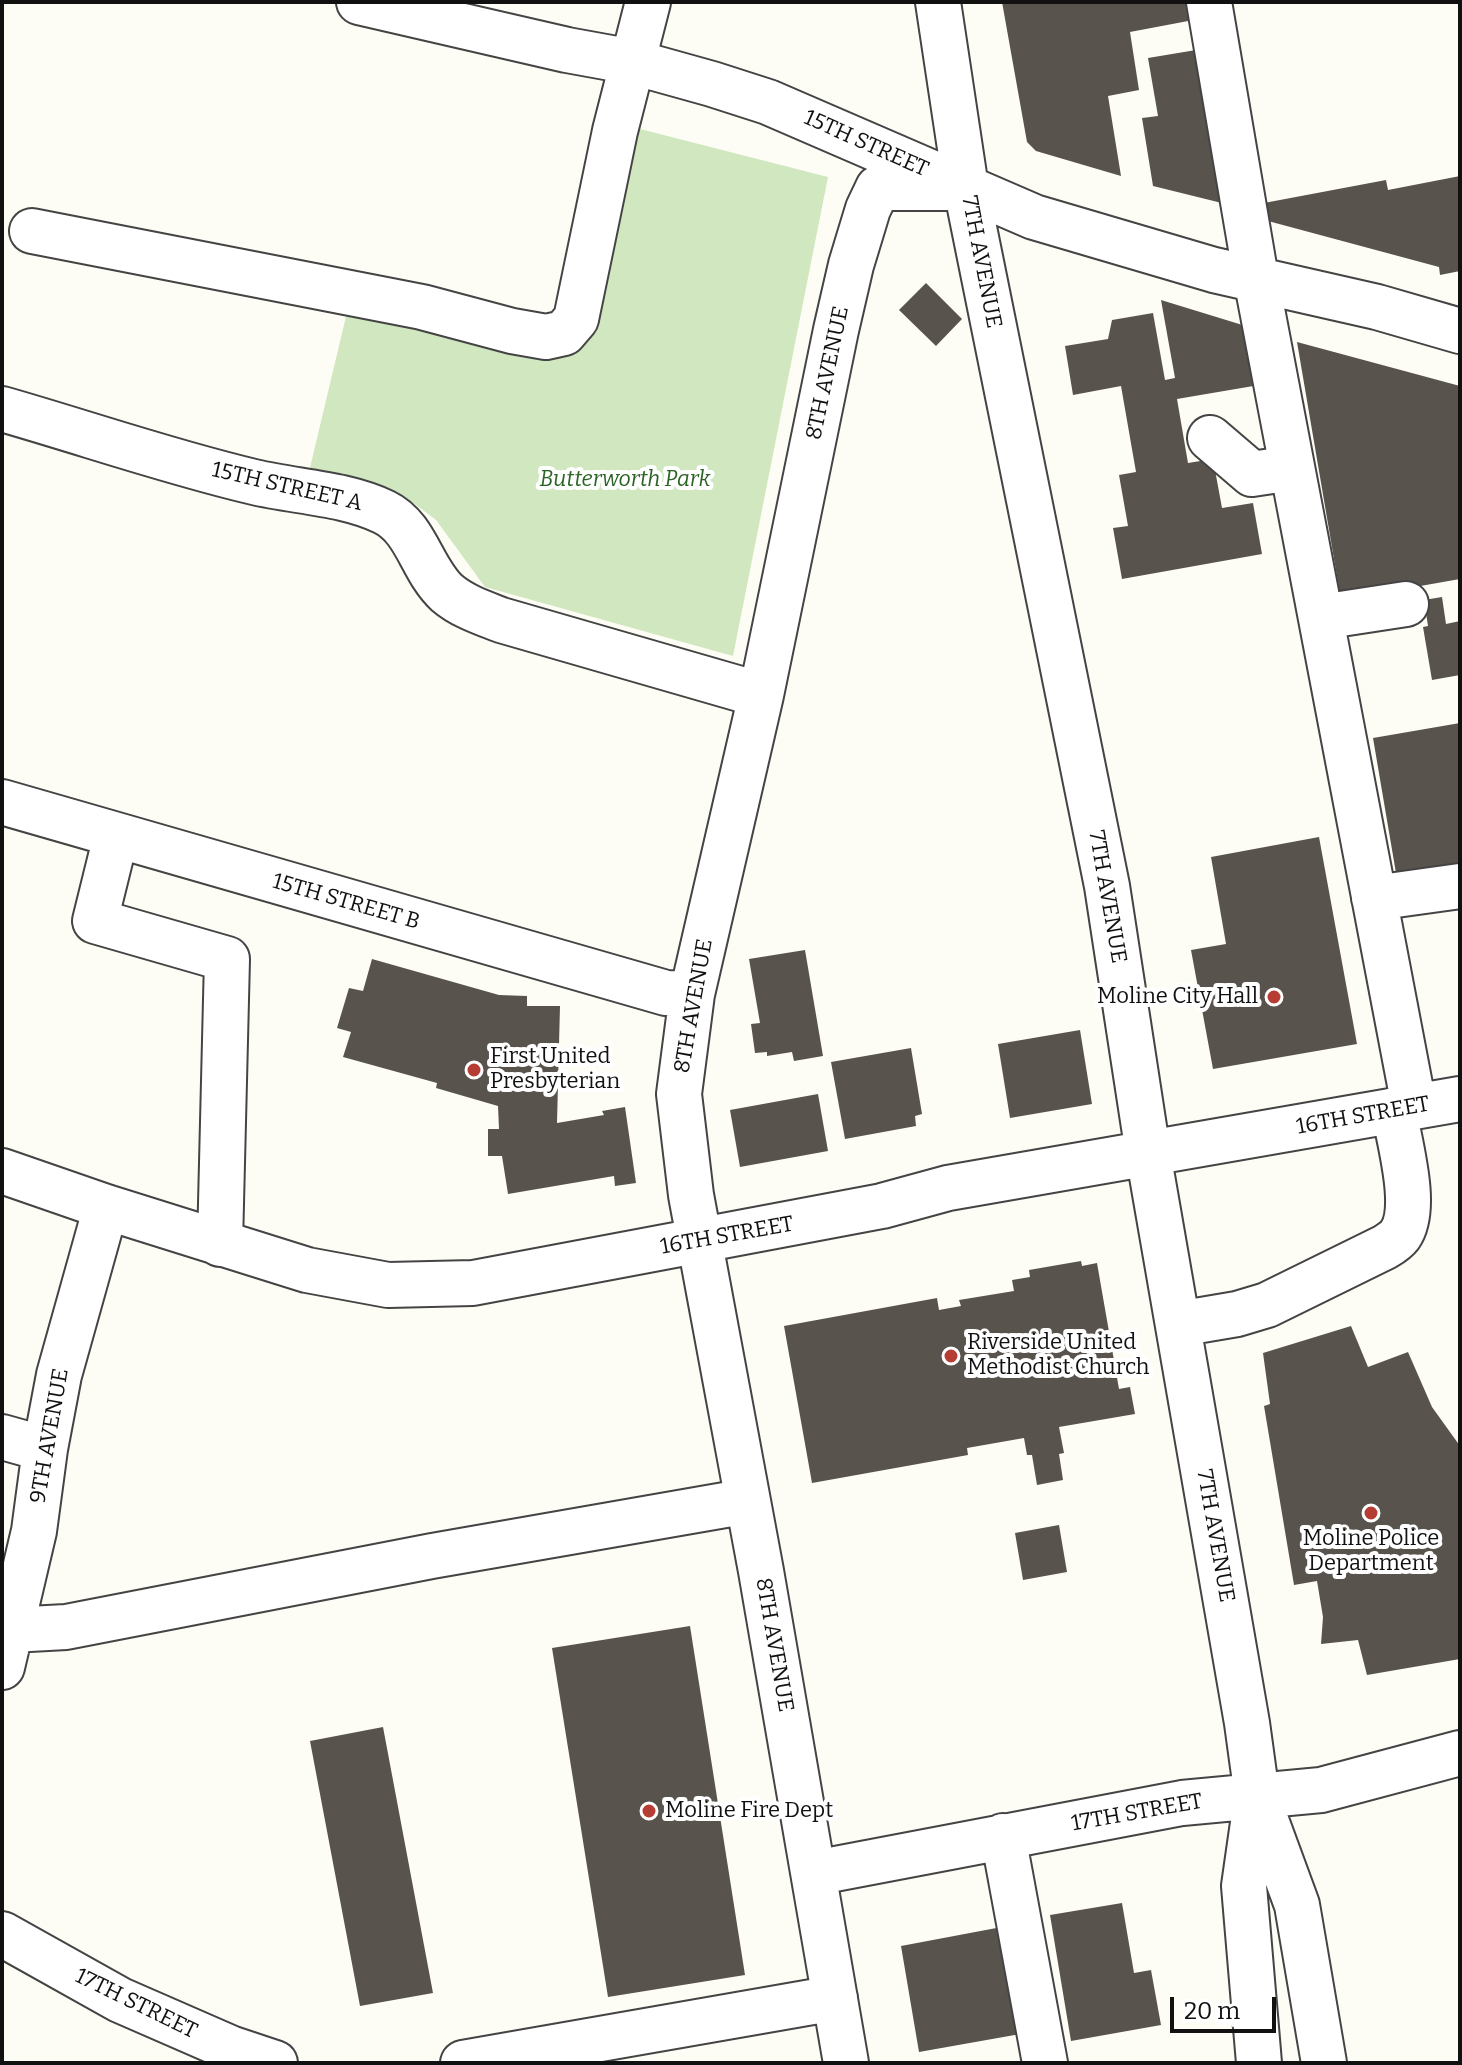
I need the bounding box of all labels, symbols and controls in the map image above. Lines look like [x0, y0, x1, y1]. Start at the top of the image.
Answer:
street label: 15TH STREET [800, 105, 932, 183]
street label: 7TH AVENUE [955, 193, 1007, 331]
street label: 8TH AVENUE [801, 304, 855, 442]
street label: 15TH STREET A [209, 457, 365, 517]
park label: Butterworth Park [540, 467, 710, 493]
street label: 7TH AVENUE [1082, 828, 1132, 966]
street label: 15TH STREET B [269, 868, 423, 936]
street label: 8TH AVENUE [669, 937, 719, 1075]
place label: Moline City Hall [1097, 984, 1258, 1010]
marker: Moline City Hall [1265, 988, 1283, 1006]
place label: First United Presbyterian [490, 1044, 620, 1096]
marker: First United Presbyterian [465, 1061, 483, 1079]
street label: 16TH STREET [1294, 1091, 1432, 1141]
street label: 16TH STREET [658, 1211, 796, 1261]
place label: Riverside United Methodist Church [967, 1330, 1149, 1382]
marker: Riverside United Methodist Church [942, 1347, 960, 1365]
street label: 9TH AVENUE [25, 1367, 75, 1505]
street label: 7TH AVENUE [1190, 1467, 1240, 1605]
marker: Moline Police Department [1362, 1504, 1380, 1522]
place label: Moline Police Department [1303, 1526, 1439, 1578]
street label: 8TH AVENUE [749, 1576, 799, 1714]
street label: 17TH STREET [1069, 1788, 1205, 1838]
place label: Moline Fire Dept [665, 1798, 833, 1824]
marker: Moline Fire Dept [640, 1802, 658, 1820]
street label: 17TH STREET [71, 1963, 201, 2045]
scale bar [1174, 1981, 1280, 2031]
text: 20 m [1184, 1997, 1240, 2025]

